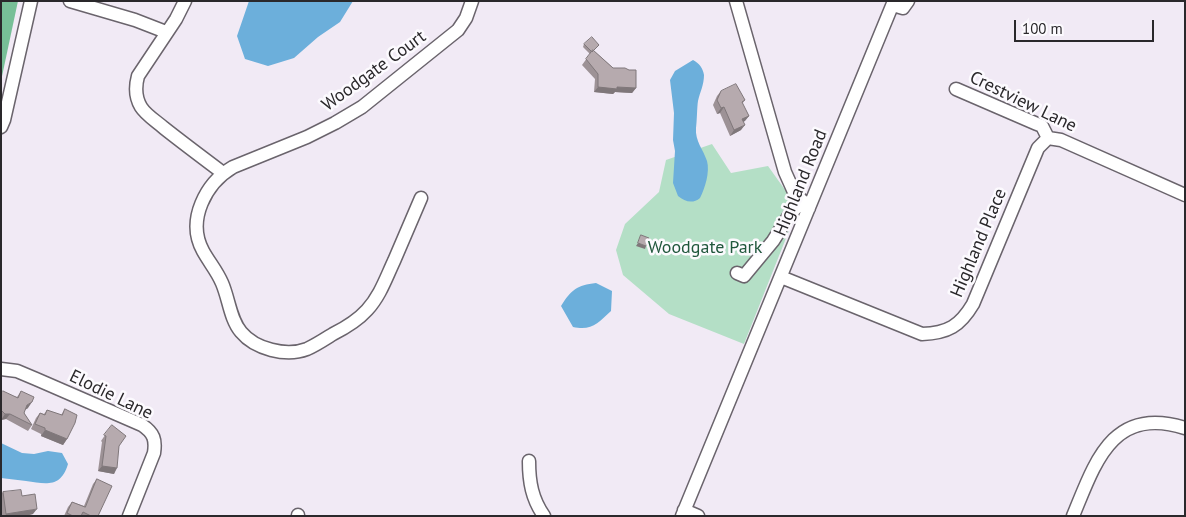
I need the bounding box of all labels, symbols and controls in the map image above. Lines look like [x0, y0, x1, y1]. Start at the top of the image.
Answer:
scale bar [1016, 10, 1156, 42]
text: 100 m [1022, 19, 1063, 38]
street label: Woodgate Court [318, 26, 430, 116]
street label: Crestview Lane [966, 67, 1080, 137]
street label: Highland Road [770, 127, 832, 239]
street label: Highland Place [946, 185, 1012, 301]
park label: Woodgate Park [648, 237, 762, 259]
street label: Elodie Lane [66, 366, 156, 424]

